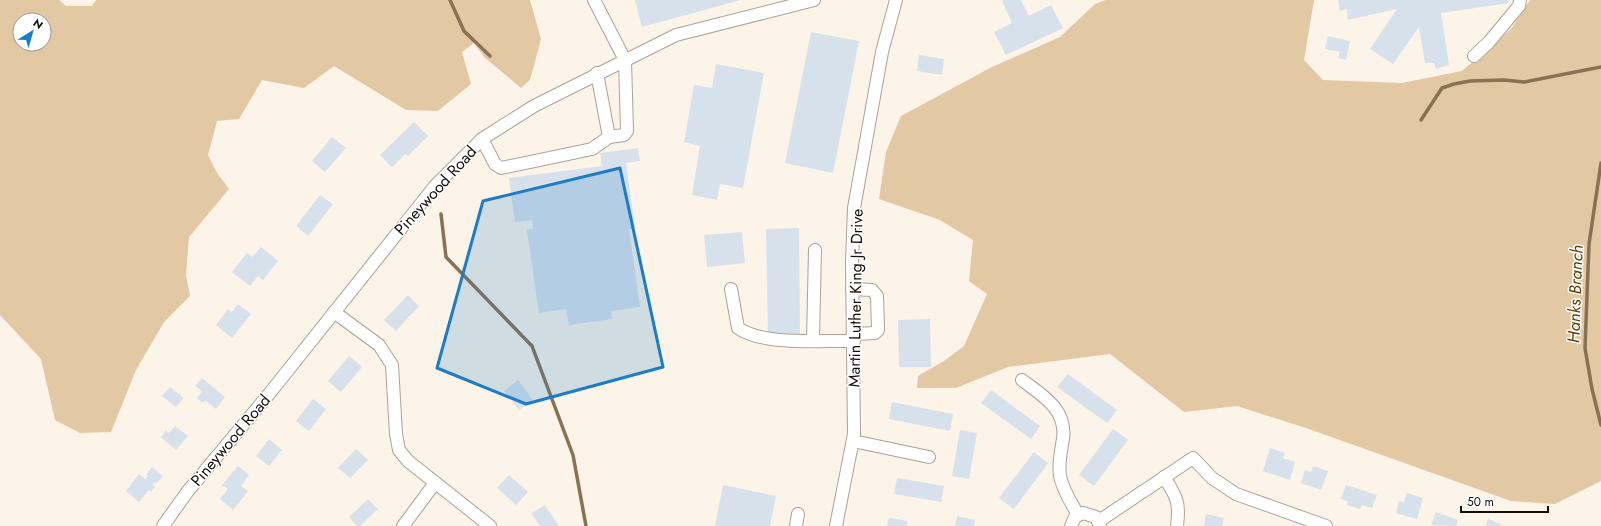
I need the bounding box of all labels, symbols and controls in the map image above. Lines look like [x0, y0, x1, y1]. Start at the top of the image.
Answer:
north arrow [12, 12, 52, 52]
text: N [30, 15, 46, 33]
street label: Pineywood Road [389, 141, 482, 240]
street label: Martin Luther King Jr Drive [842, 209, 869, 388]
water label: Hanks Branch [1561, 244, 1589, 344]
street label: Pineywood Road [185, 389, 276, 491]
scale bar [1461, 488, 1548, 514]
text: 50 m [1467, 493, 1494, 511]

